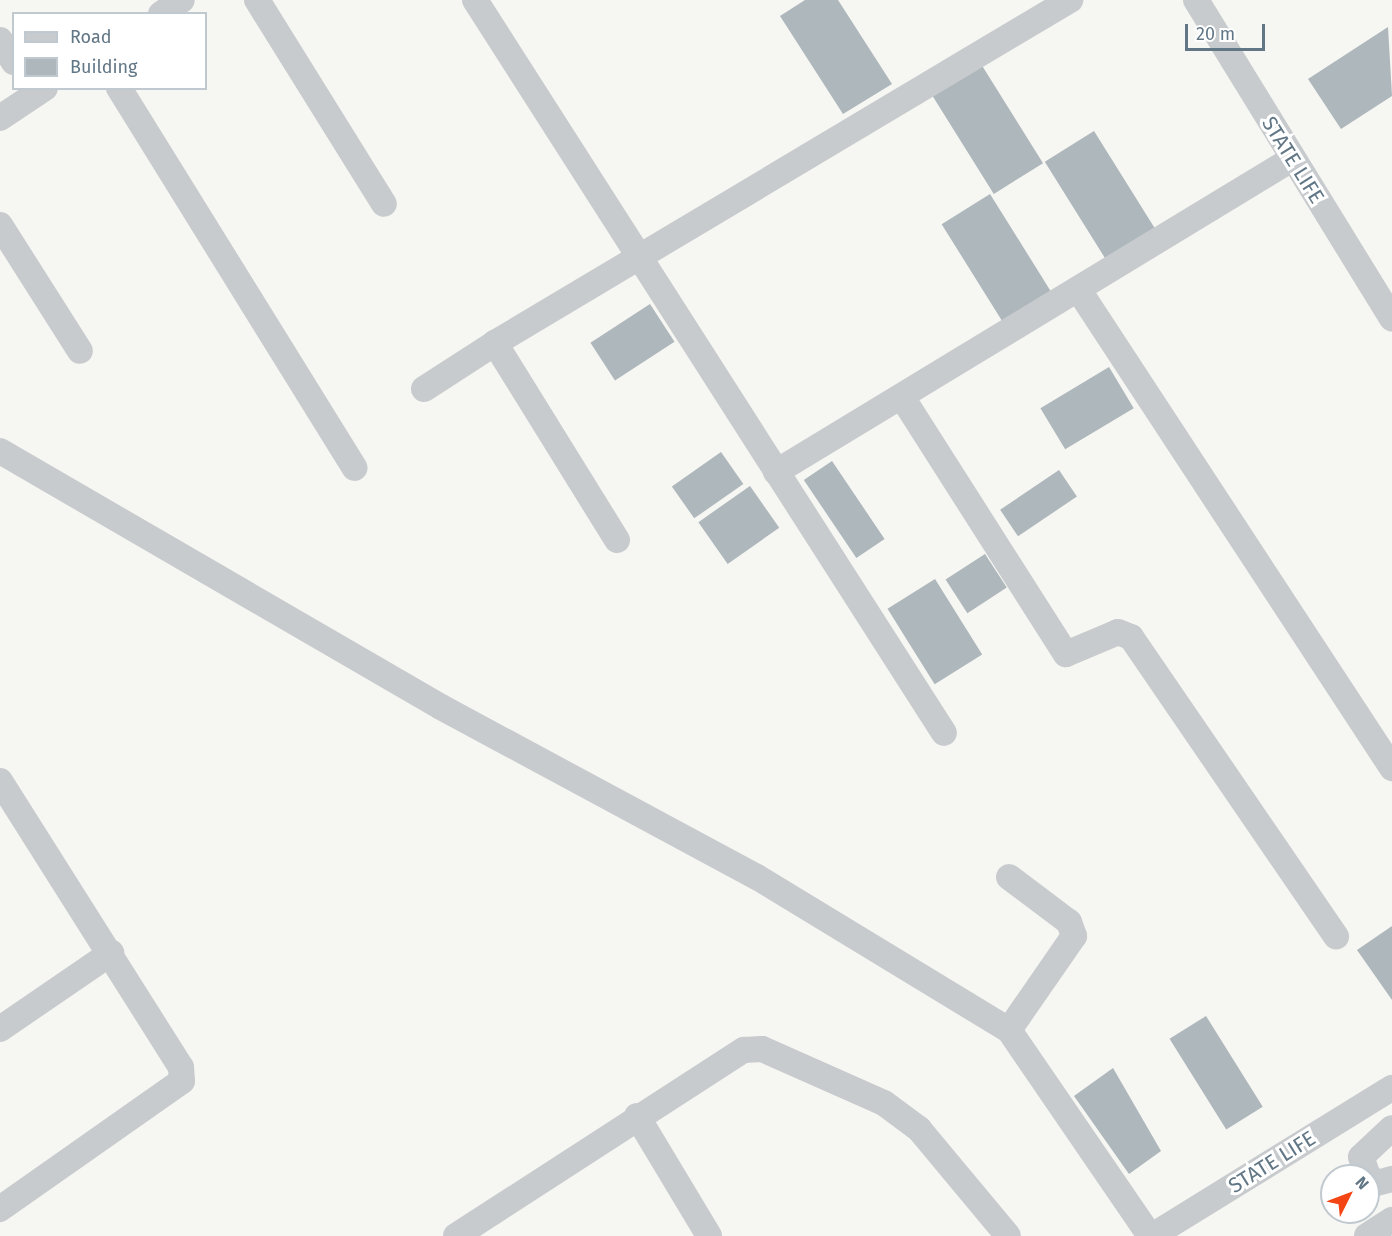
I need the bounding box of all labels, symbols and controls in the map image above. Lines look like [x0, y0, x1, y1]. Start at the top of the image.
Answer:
legend [12, 12, 207, 90]
scale bar [1188, 12, 1268, 50]
text: 20 m [1196, 23, 1235, 45]
text: Road [70, 26, 112, 48]
text: Building [70, 56, 137, 78]
street label: STATE LIFE [1256, 112, 1330, 208]
street label: STATE LIFE [1224, 1125, 1320, 1199]
north arrow [1320, 1164, 1380, 1224]
text: N [1352, 1173, 1373, 1193]

